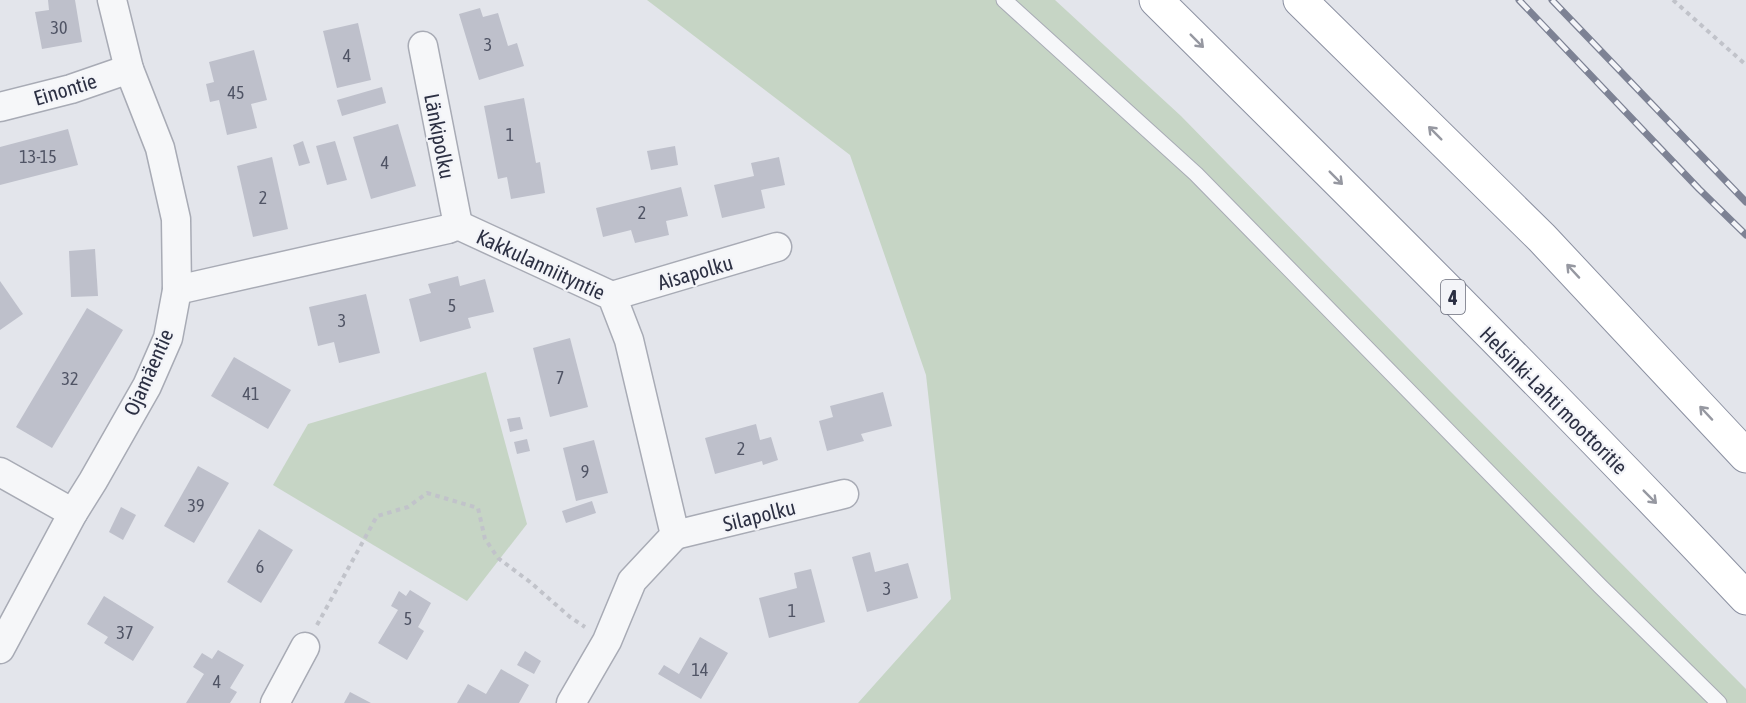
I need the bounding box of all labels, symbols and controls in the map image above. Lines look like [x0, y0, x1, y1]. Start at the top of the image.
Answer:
house number: 30 [51, 17, 67, 38]
house number: 3 [484, 34, 492, 55]
one-way arrow [1190, 34, 1205, 49]
house number: 4 [343, 45, 351, 66]
street label: Einontie [31, 68, 99, 110]
house number: 45 [228, 82, 244, 103]
street label: Länkipolku [420, 91, 460, 181]
house number: 1 [506, 124, 514, 145]
one-way arrow [1427, 126, 1442, 140]
house number: 13-15 [19, 146, 57, 167]
house number: 4 [381, 152, 389, 173]
one-way arrow [1328, 171, 1343, 186]
house number: 2 [259, 187, 267, 208]
house number: 2 [638, 202, 646, 223]
street label: Kakkulanniityntie [473, 224, 609, 304]
street label: Aisapolku [655, 250, 735, 294]
one-way arrow [1566, 264, 1580, 279]
road number: 4 [1441, 280, 1465, 314]
house number: 5 [448, 295, 456, 316]
house number: 3 [338, 310, 346, 331]
street label: Helsinki-Lahti moottoritie [1475, 321, 1633, 479]
street label: Ojamäentie [118, 325, 178, 419]
house number: 7 [556, 367, 564, 388]
house number: 32 [62, 368, 78, 389]
house number: 41 [243, 383, 259, 404]
one-way arrow [1699, 406, 1713, 421]
house number: 2 [737, 438, 745, 459]
house number: 9 [581, 461, 589, 482]
one-way arrow [1642, 489, 1657, 504]
street label: Silapolku [720, 494, 798, 536]
house number: 39 [188, 495, 204, 516]
house number: 6 [256, 556, 264, 577]
house number: 3 [883, 578, 891, 599]
house number: 1 [788, 600, 796, 621]
house number: 5 [404, 608, 412, 629]
house number: 37 [117, 622, 133, 643]
house number: 14 [692, 659, 708, 680]
house number: 4 [213, 671, 221, 692]

